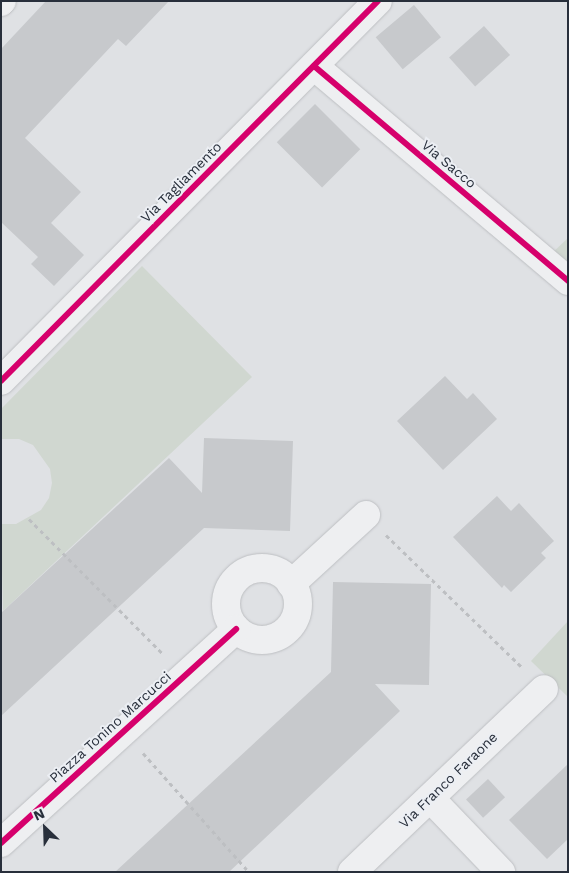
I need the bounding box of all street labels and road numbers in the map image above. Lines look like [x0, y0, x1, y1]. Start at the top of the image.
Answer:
street label: Via Sacco [418, 136, 480, 192]
street label: Via Tagliamento [137, 138, 225, 226]
street label: Piazza Tonino Marcucci [45, 668, 175, 786]
street label: Via Franco Faraone [395, 728, 501, 832]

